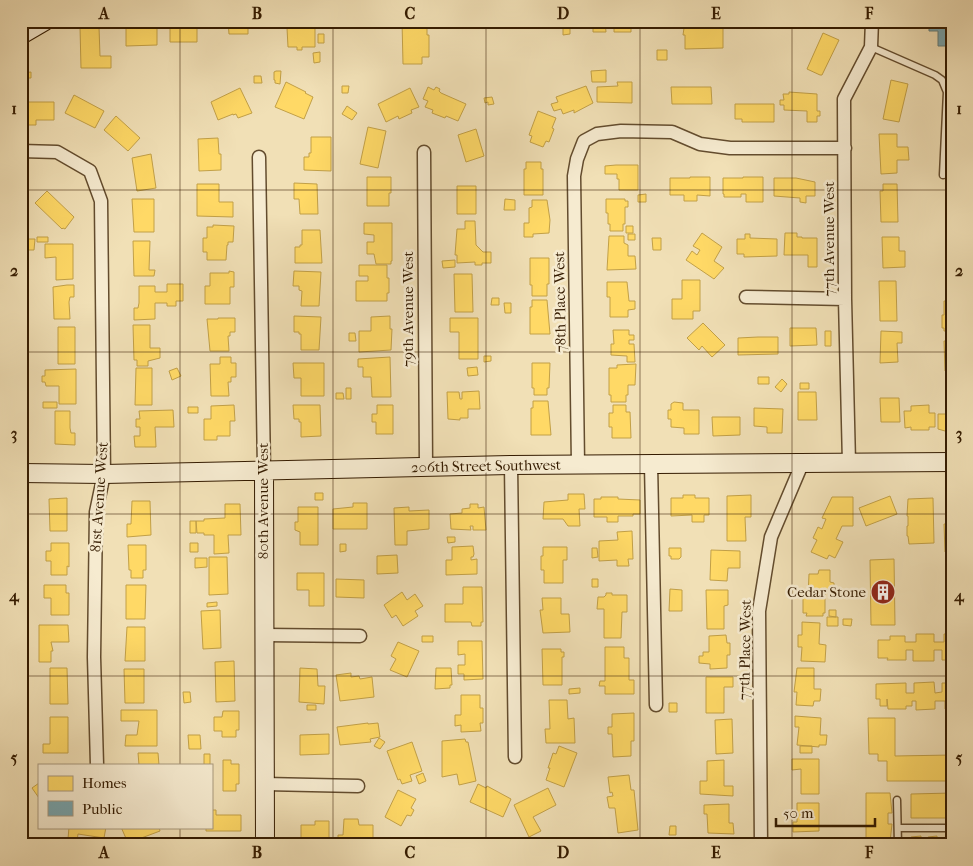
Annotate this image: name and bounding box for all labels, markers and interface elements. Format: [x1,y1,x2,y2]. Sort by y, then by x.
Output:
text: A [98,4,110,23]
text: B [252,4,262,23]
text: C [405,4,416,23]
text: D [557,4,569,23]
text: E [711,4,721,23]
text: F [864,4,874,23]
text: 1 [11,99,17,118]
text: 1 [956,99,962,118]
street label: 77th Avenue West [820,181,838,297]
street label: 79th Avenue West [399,250,417,367]
street label: 78th Place West [550,251,570,353]
text: 2 [10,261,18,280]
text: 2 [955,261,963,280]
text: 3 [11,424,17,444]
text: 3 [956,424,962,444]
street label: 81st Avenue West [86,441,112,553]
street label: 80th Avenue West [254,442,272,559]
street label: 206th Street Southwest [411,456,562,476]
building icon: Cedar Stone [870,579,896,605]
place label: Cedar Stone [787,583,867,601]
text: 4 [8,586,20,606]
text: 4 [953,586,965,606]
street label: 77th Place West [735,599,755,701]
text: 5 [11,748,18,767]
text: 5 [956,748,963,767]
legend [38,764,212,828]
text: Homes [82,774,127,792]
scale bar [776,796,874,828]
text: Public [82,800,123,818]
text: 50 m [783,804,814,822]
text: A [98,843,110,862]
text: B [252,843,262,862]
text: C [405,843,416,862]
text: D [557,843,569,862]
text: E [711,843,721,862]
text: F [864,843,874,862]

